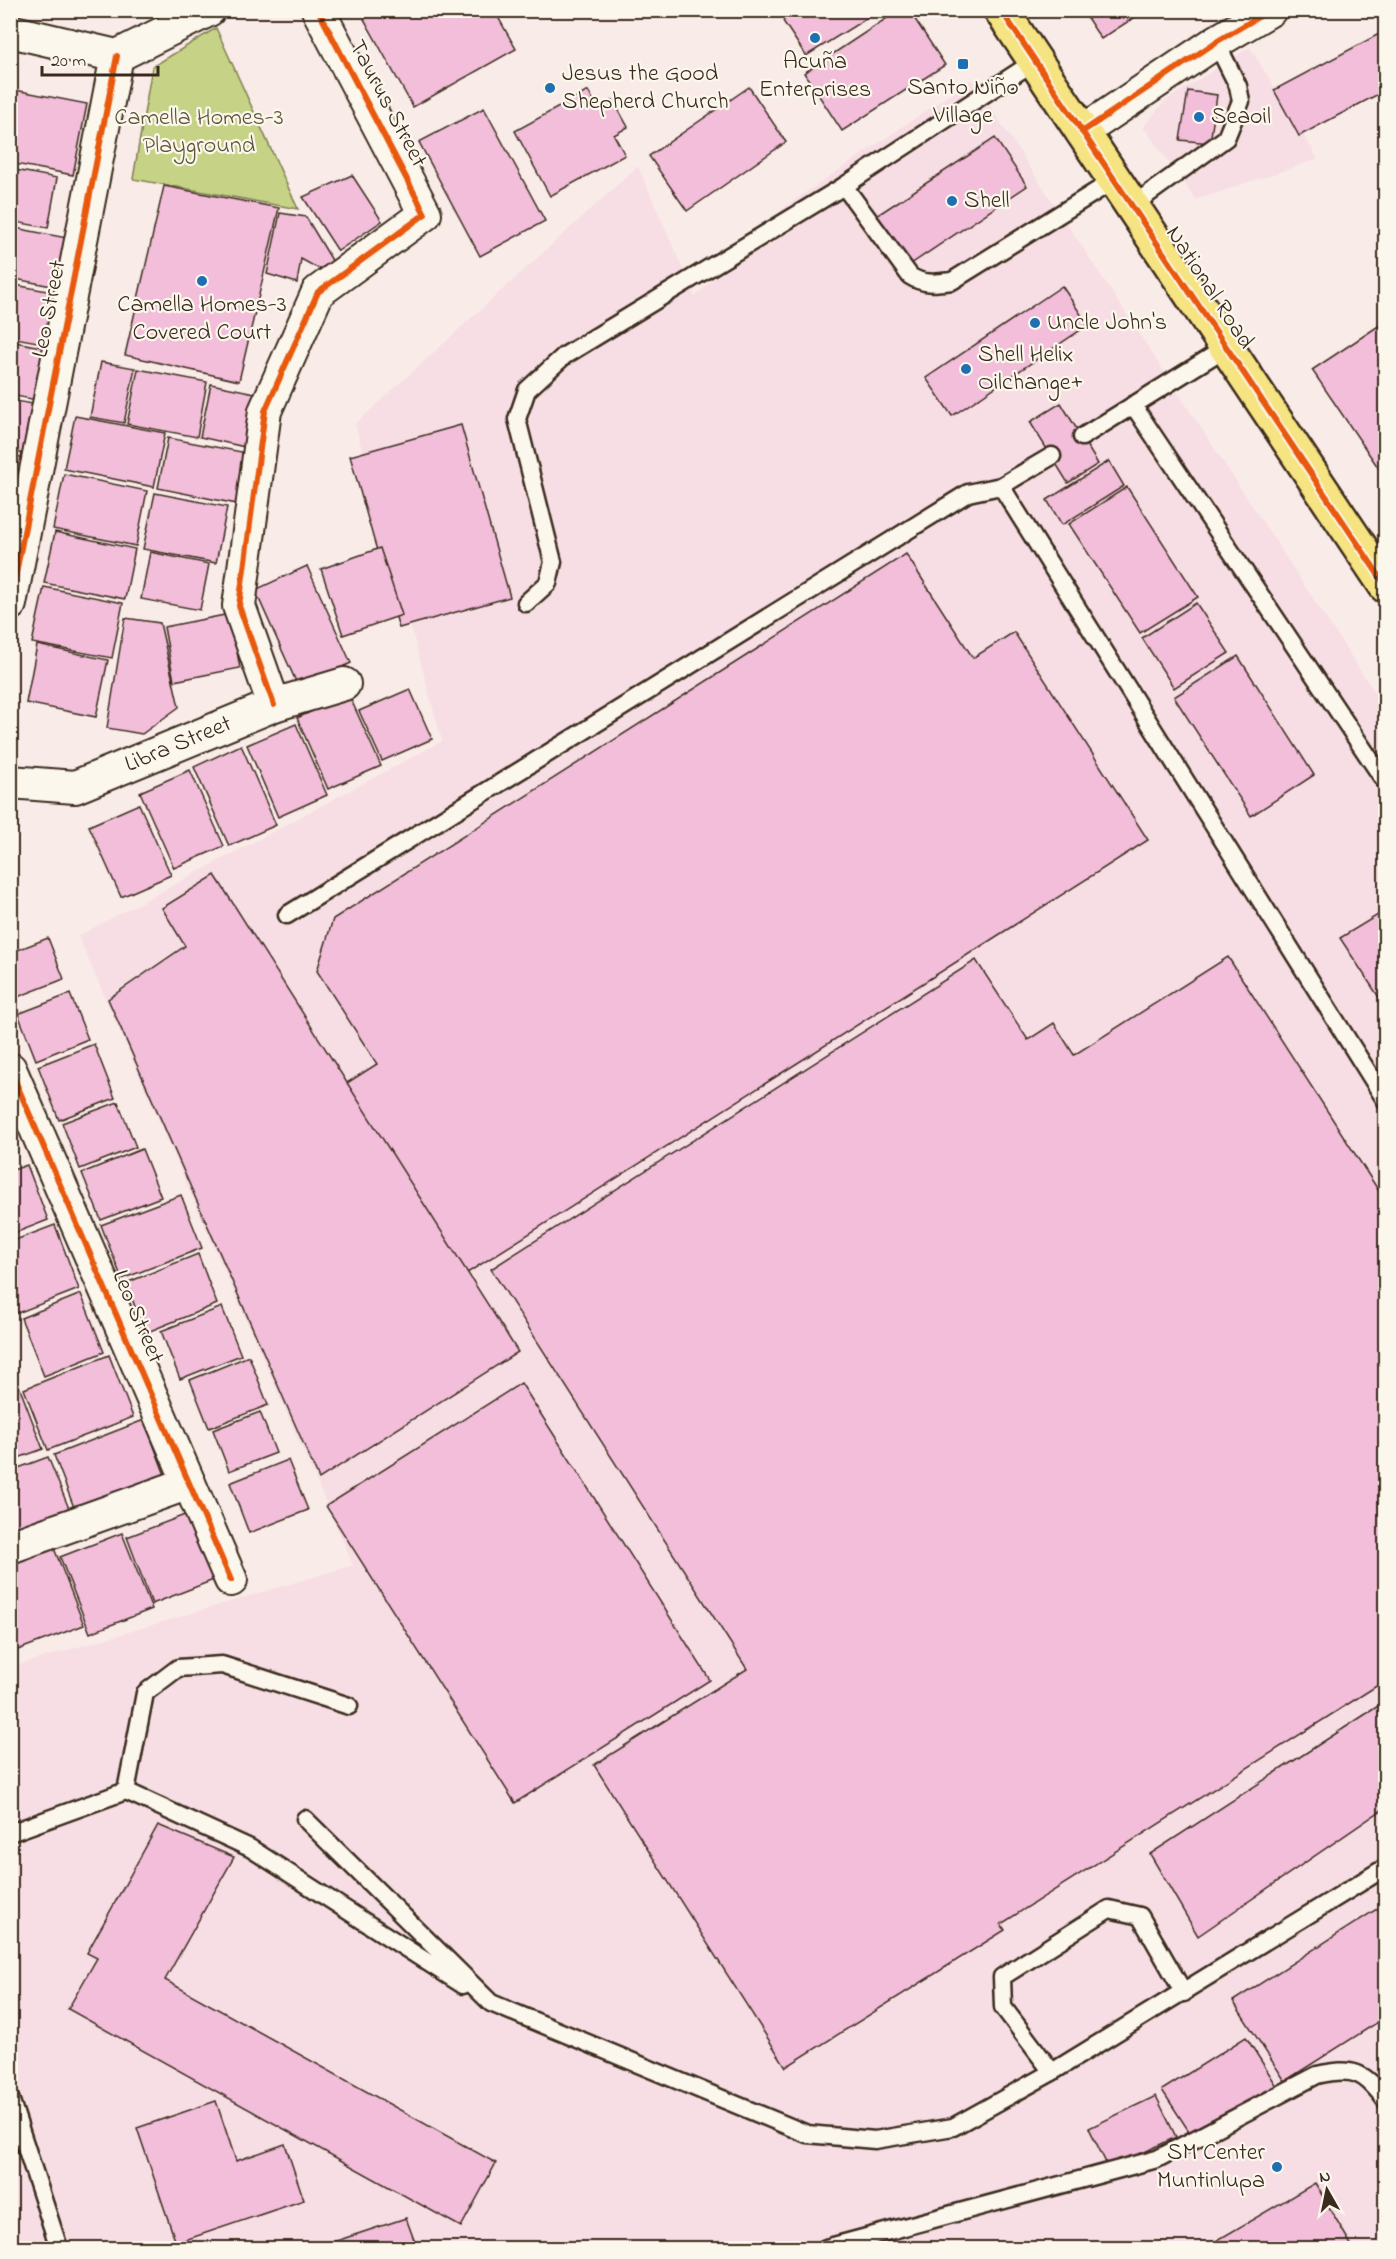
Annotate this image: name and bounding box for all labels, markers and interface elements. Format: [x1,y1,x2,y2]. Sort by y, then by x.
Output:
marker: Acuña Enterprises [808,31,822,45]
street label: Taurus Street [339,34,435,174]
scale bar [42,39,158,77]
place label: Acuña Enterprises [759,45,871,108]
text: 20 m [51,49,86,75]
place label: Jesus the Good Shepherd Church [562,57,729,120]
marker: Santo Niño Village [956,57,970,71]
place label: Santo Niño Village [907,71,1019,134]
marker: Jesus the Good Shepherd Church [543,81,557,95]
place label: Seaoil [1211,100,1271,135]
park label: Camella Homes-3 Playground [114,101,284,165]
marker: Seaoil [1192,110,1206,124]
place label: Shell [964,184,1010,219]
marker: Shell [945,194,959,208]
street label: National Road [1156,219,1262,357]
street label: Leo Street [23,257,77,361]
marker: Camella Homes-3 Covered Court [195,274,209,288]
place label: Camella Homes-3 Covered Court [117,288,287,351]
place label: Uncle John's [1047,306,1167,341]
marker: Uncle John's [1028,316,1042,330]
place label: Shell Helix Oilchange+ [978,338,1083,401]
marker: Shell Helix Oilchange+ [959,362,973,376]
street label: Libra Street [120,707,237,782]
street label: Leo Street [102,1265,172,1369]
place label: SM Center Muntinlupa [1157,2136,1266,2199]
marker: SM Center Muntinlupa [1270,2160,1284,2174]
north arrow [1297,2160,1357,2220]
text: N [1318,2164,1332,2190]

